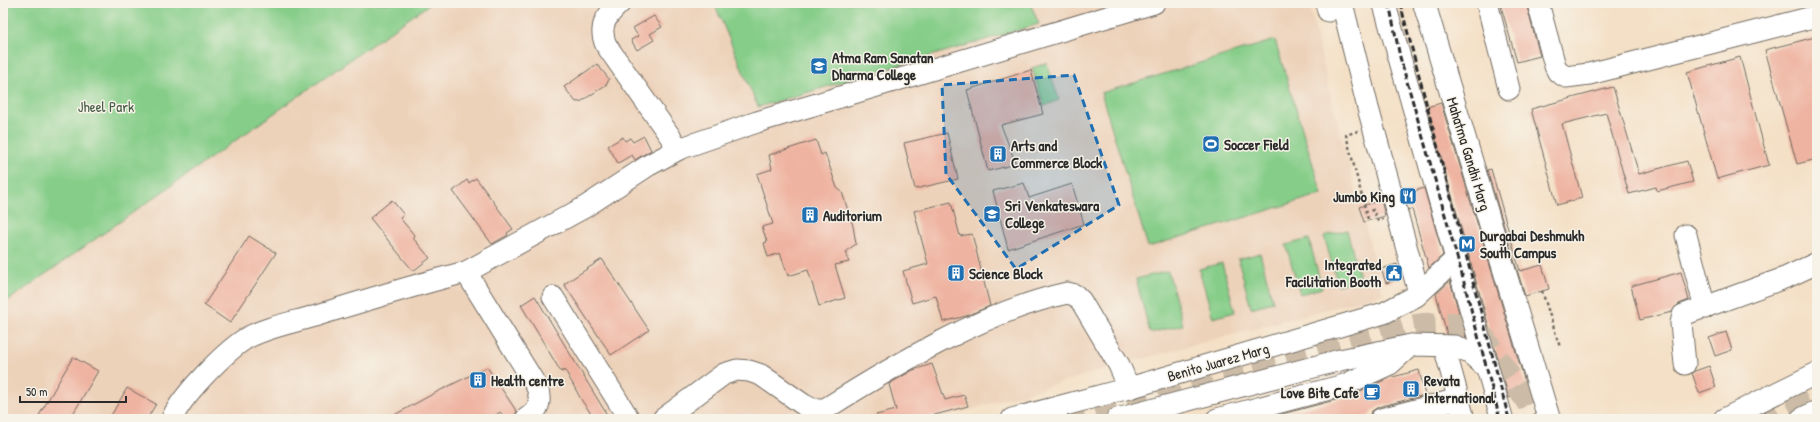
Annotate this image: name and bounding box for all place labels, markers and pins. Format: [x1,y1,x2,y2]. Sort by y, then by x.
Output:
place label: Atma Ram Sanatan Dharma College [832,47,934,86]
school or university icon: Atma Ram Sanatan Dharma College [809,56,829,76]
sports icon: Soccer Field [1201,134,1221,154]
place label: Soccer Field [1224,134,1289,155]
place label: Arts and Commerce Block [1011,135,1103,173]
building icon: Arts and Commerce Block [988,144,1008,164]
place label: Jumbo King [1333,186,1395,208]
restaurant icon: Jumbo King [1398,186,1418,206]
place label: Sri Venkateswara College [1005,195,1099,234]
school or university icon: Sri Venkateswara College [982,204,1002,224]
building icon: Auditorium [800,205,820,225]
place label: Auditorium [823,205,882,226]
place label: Durgabai Deshmukh South Campus [1480,225,1585,264]
metro station icon: Durgabai Deshmukh South Campus [1457,234,1477,254]
place label: Integrated Facilitation Booth [1285,254,1382,292]
building icon: Science Block [946,263,966,283]
place label: Science Block [969,263,1044,284]
public building icon: Integrated Facilitation Booth [1384,263,1404,283]
building icon: Health centre [468,370,488,390]
place label: Health centre [491,370,564,391]
place label: Revata International [1424,370,1496,408]
building icon: Revata International [1401,379,1421,399]
place label: Love Bite Cafe [1281,382,1359,403]
cafe icon: Love Bite Cafe [1362,382,1382,402]

